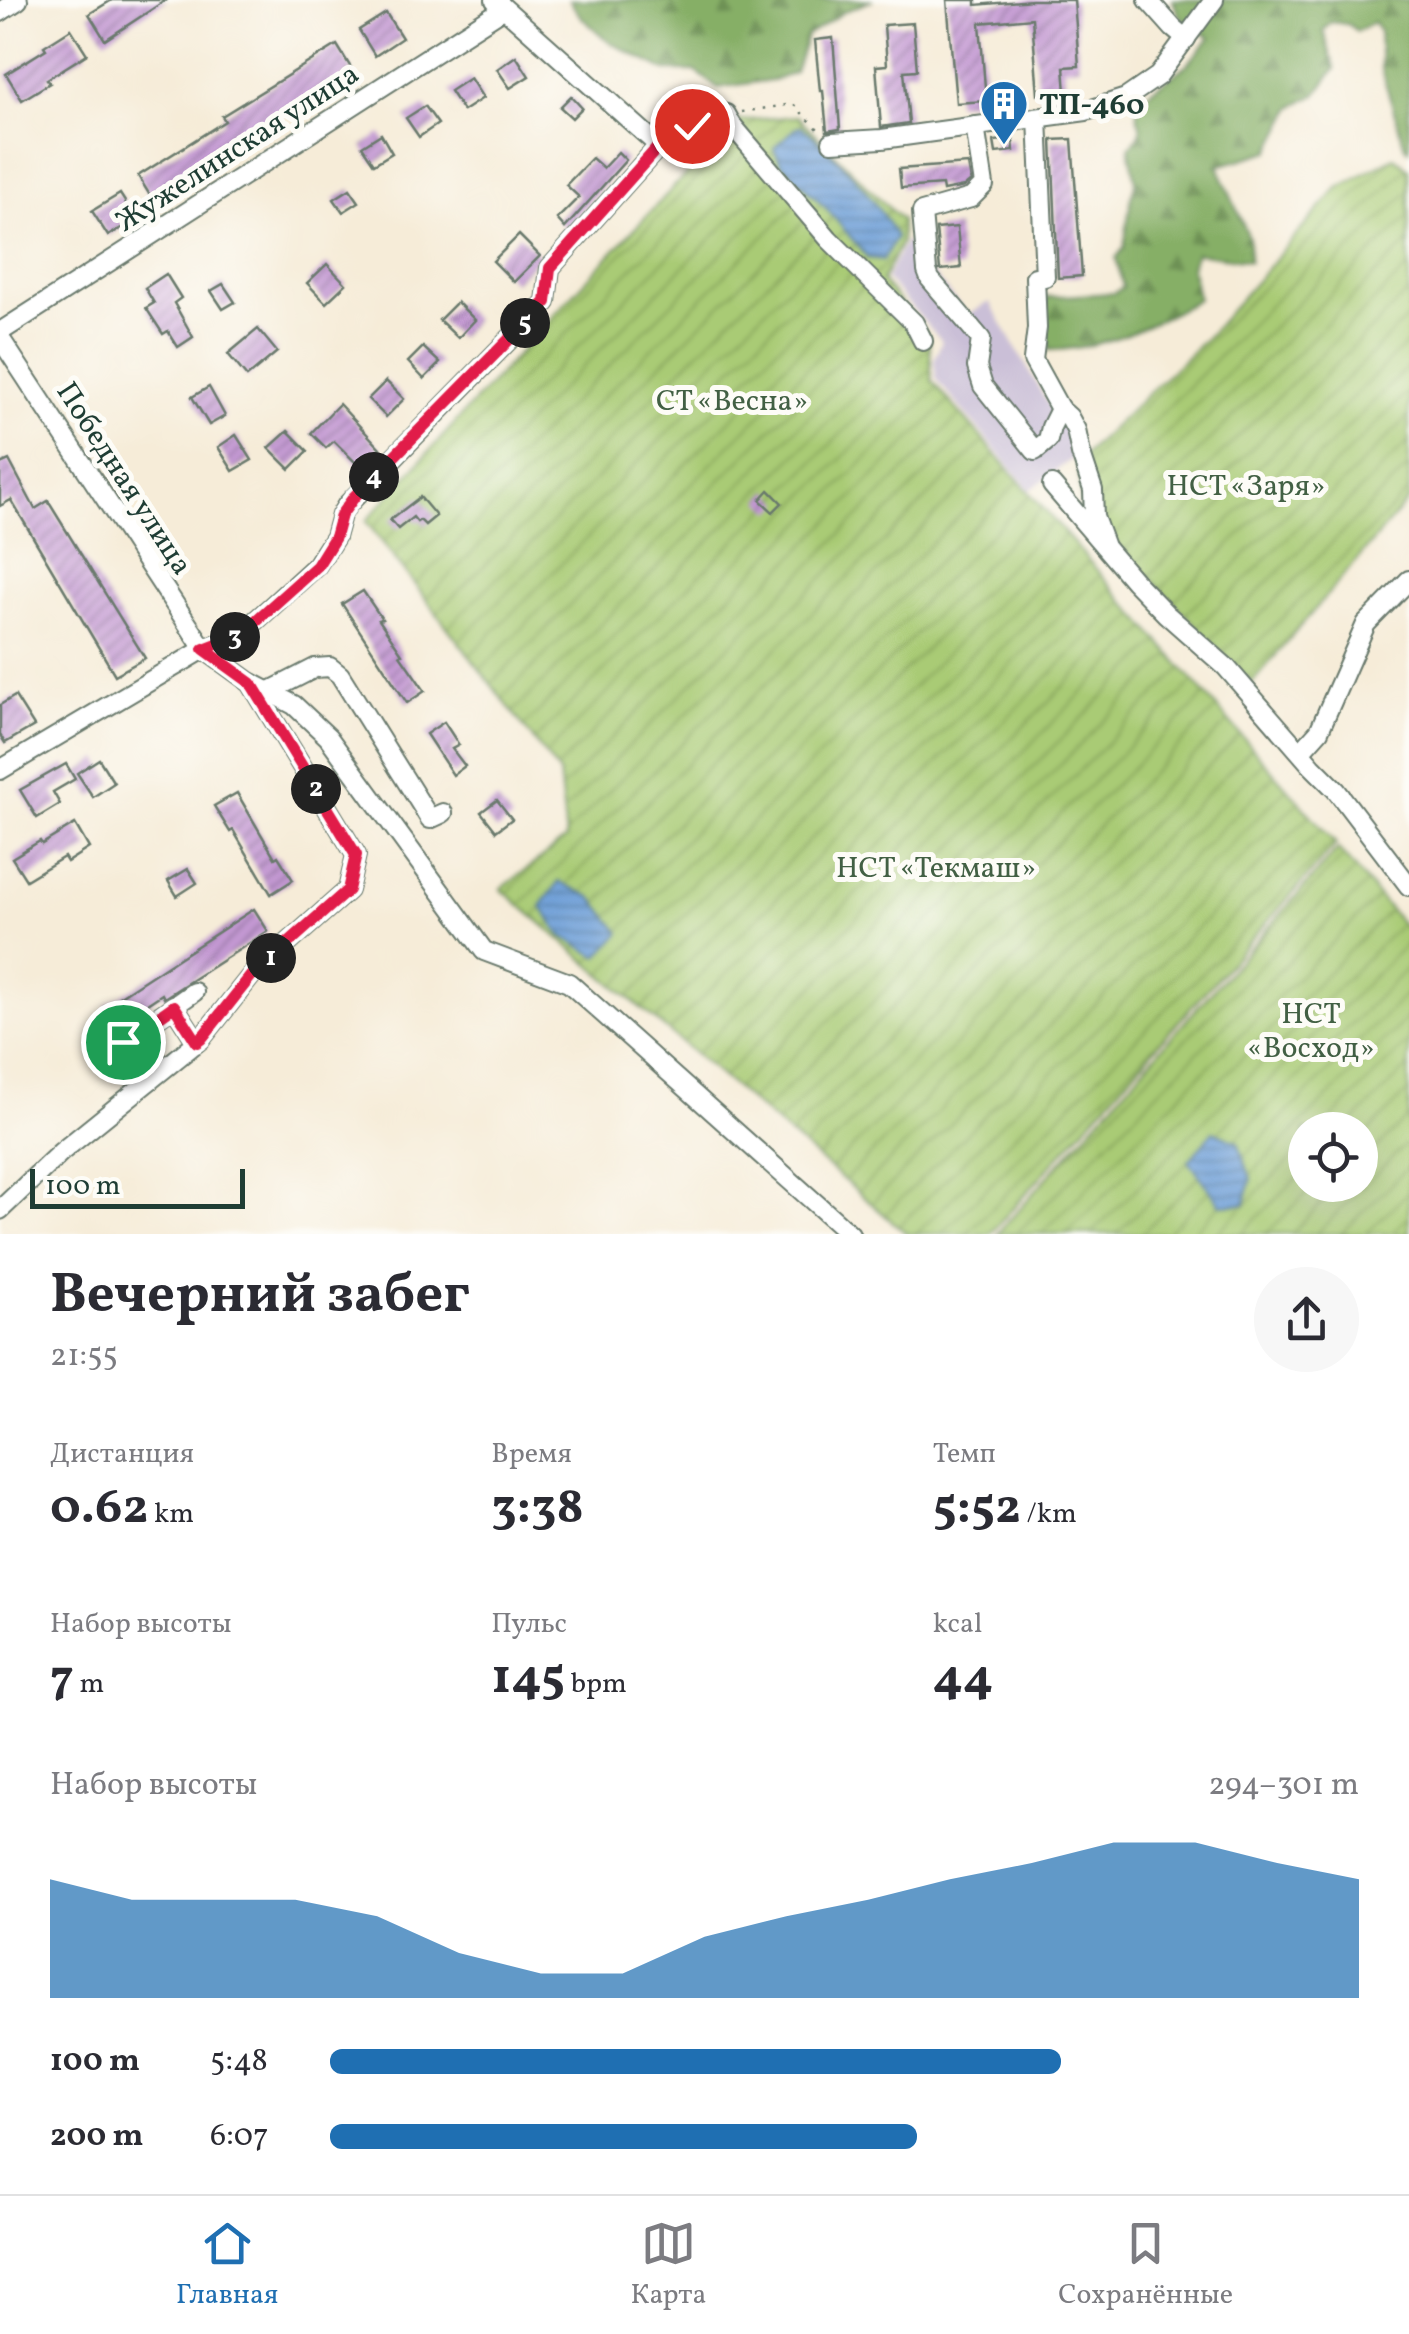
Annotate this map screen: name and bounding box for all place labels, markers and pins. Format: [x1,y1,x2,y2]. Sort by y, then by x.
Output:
building icon: ТП-460 [978,78,1030,146]
pin [650,84,735,169]
place label: ТП-460 [1039,85,1145,127]
pin: 5 [500,298,550,348]
pin: 4 [349,452,399,502]
pin: 3 [210,612,260,662]
pin: 2 [291,764,341,814]
pin: 1 [246,933,296,983]
pin [81,1000,166,1085]

